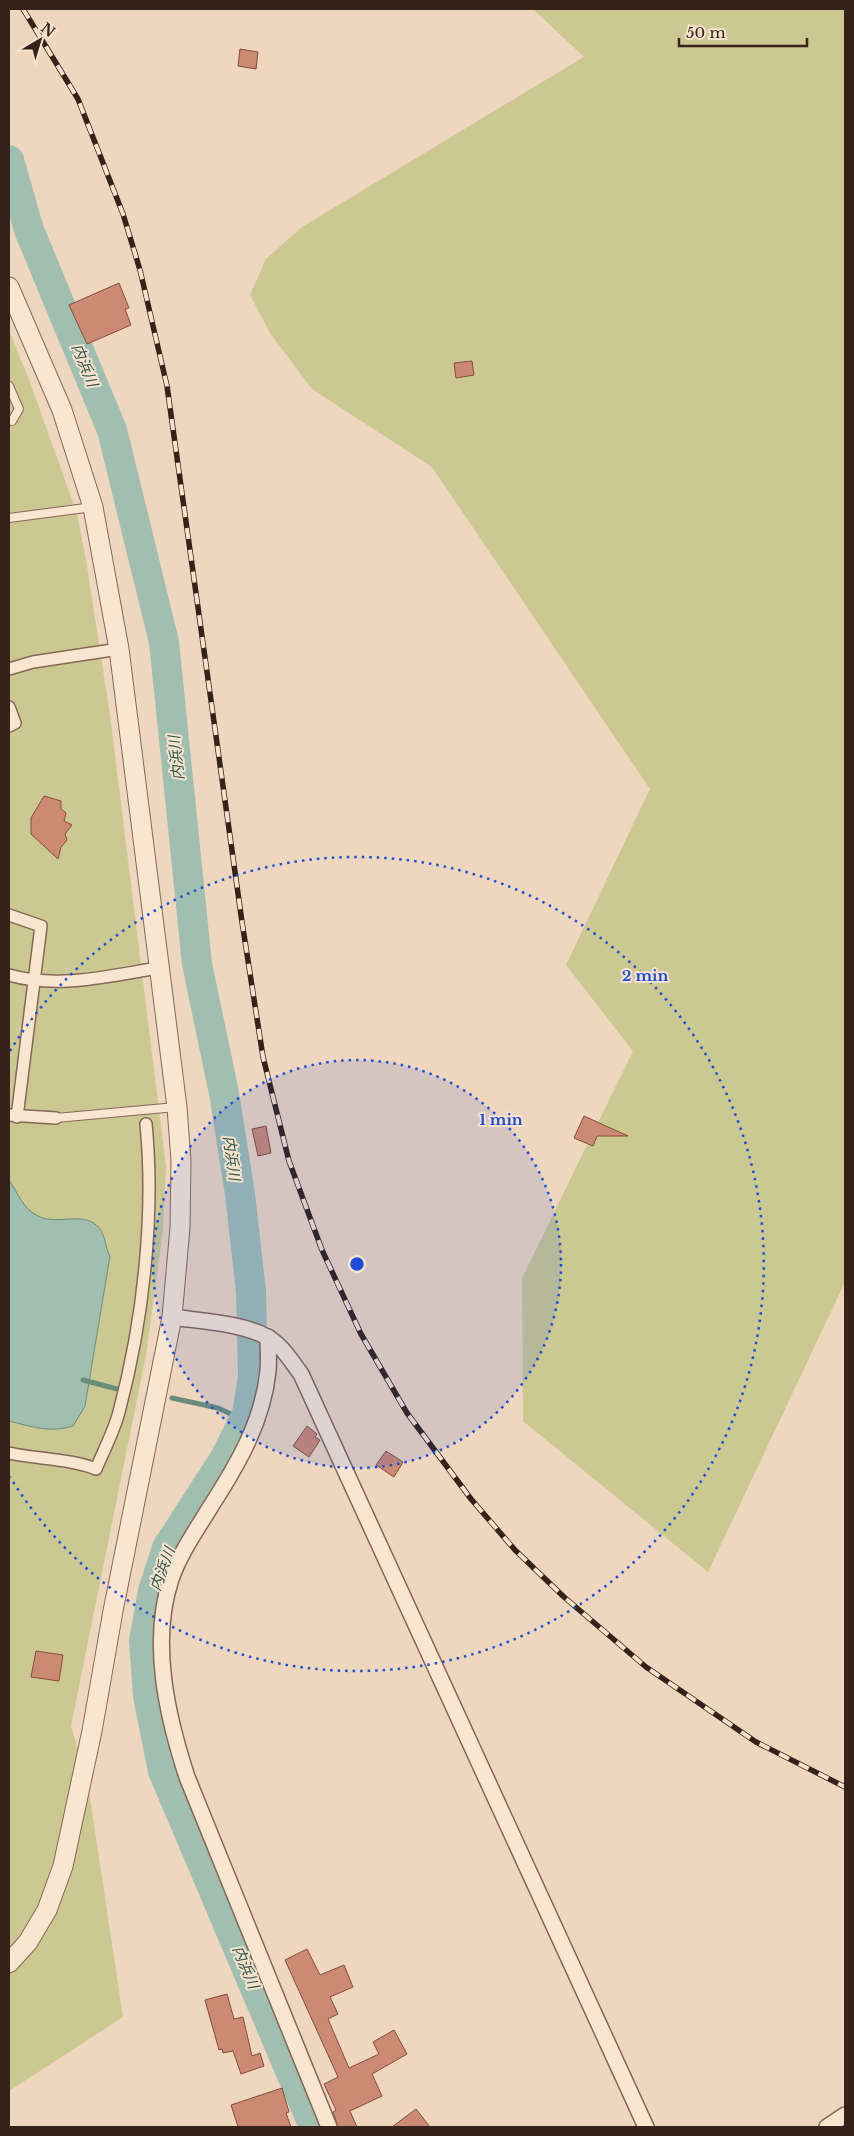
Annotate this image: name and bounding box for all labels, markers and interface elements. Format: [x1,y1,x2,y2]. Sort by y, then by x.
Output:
north arrow [15,15,65,65]
scale bar [679,15,806,47]
text: N [37,19,59,41]
text: 50 m [686,23,726,42]
water label: 内浜川 [68,341,103,391]
water label: 内浜川 [164,733,188,781]
text: 2 min [622,966,668,985]
text: 1 min [479,1110,523,1129]
water label: 内浜川 [219,1134,245,1184]
centre of rings [348,1255,366,1273]
water label: 内浜川 [145,1543,179,1593]
water label: 内浜川 [228,1943,264,1993]

